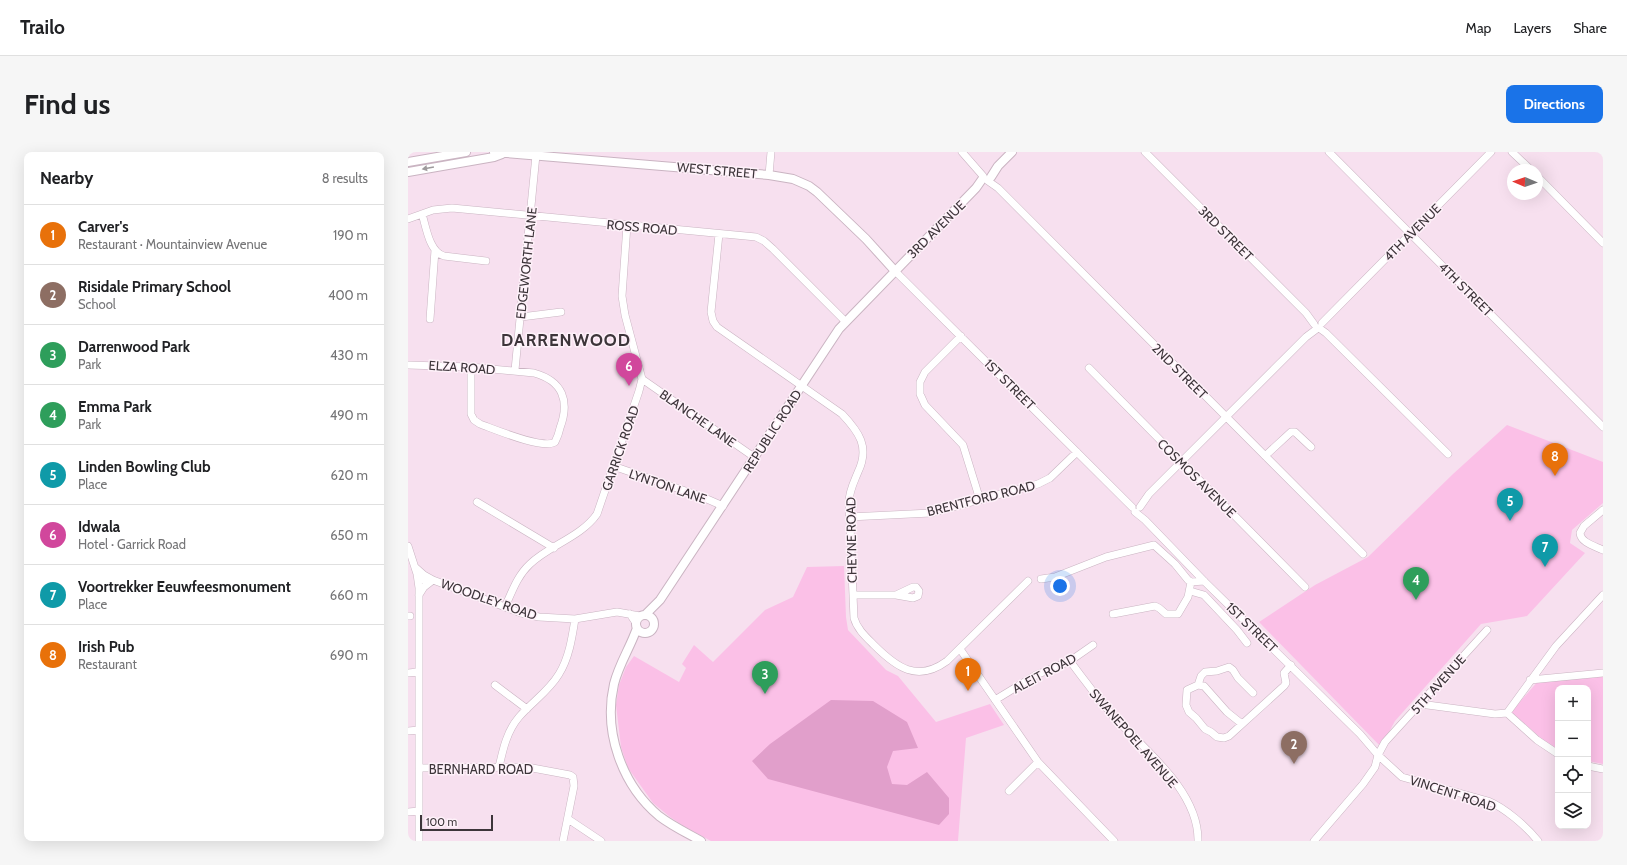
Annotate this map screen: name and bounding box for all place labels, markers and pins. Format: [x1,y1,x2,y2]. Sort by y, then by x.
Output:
pin: 6 [616,353,642,386]
pin: 8 [1542,443,1568,476]
pin: 5 [1497,488,1523,521]
pin: 7 [1532,534,1558,567]
pin: 4 [1403,567,1429,600]
pin: 1 [955,658,981,691]
pin: 3 [752,661,778,694]
pin: 2 [1281,731,1307,764]

